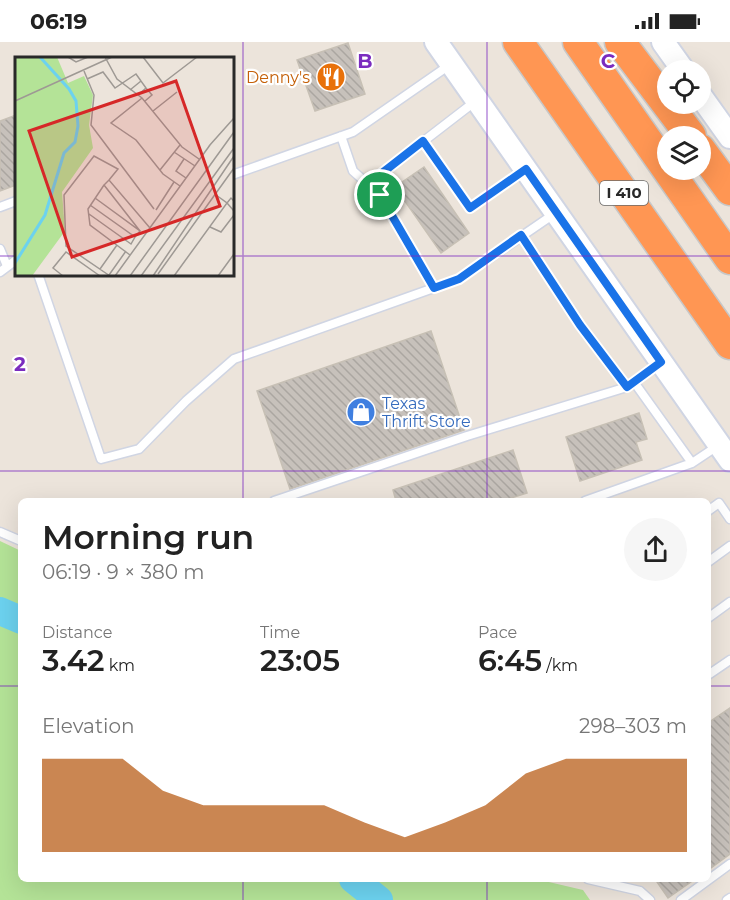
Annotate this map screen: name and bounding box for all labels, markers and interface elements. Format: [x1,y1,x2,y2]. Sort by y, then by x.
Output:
text: 06:19 [30,8,87,35]
text: B [357,49,373,73]
text: C [601,49,616,73]
inset map [15,57,234,276]
map controls [657,60,711,180]
button: locate [657,60,711,114]
restaurant icon: Denny's [315,61,347,93]
place label: Denny's [246,68,310,87]
button: layers [657,126,711,180]
pin [354,169,405,220]
icon: arrive [363,178,396,211]
road number: I 410 [600,181,648,205]
text: 2 [14,352,26,376]
place label: Texas Thrift Store [382,394,471,431]
shop icon: Texas Thrift Store [345,396,377,428]
text: Morning run [42,517,254,557]
button: share [624,518,687,581]
text: 06:19 · 9 × 380 m [42,560,204,584]
text: Distance [42,623,112,642]
text: Time [260,623,300,642]
text: Pace [478,623,517,642]
text: 3.42 [42,642,104,679]
text: 23:05 [260,642,340,679]
text: 6:45 [478,642,542,679]
text: km [104,656,135,675]
text: /km [542,656,578,675]
text: Elevation [42,714,134,738]
text: 298–303 m [579,714,687,738]

